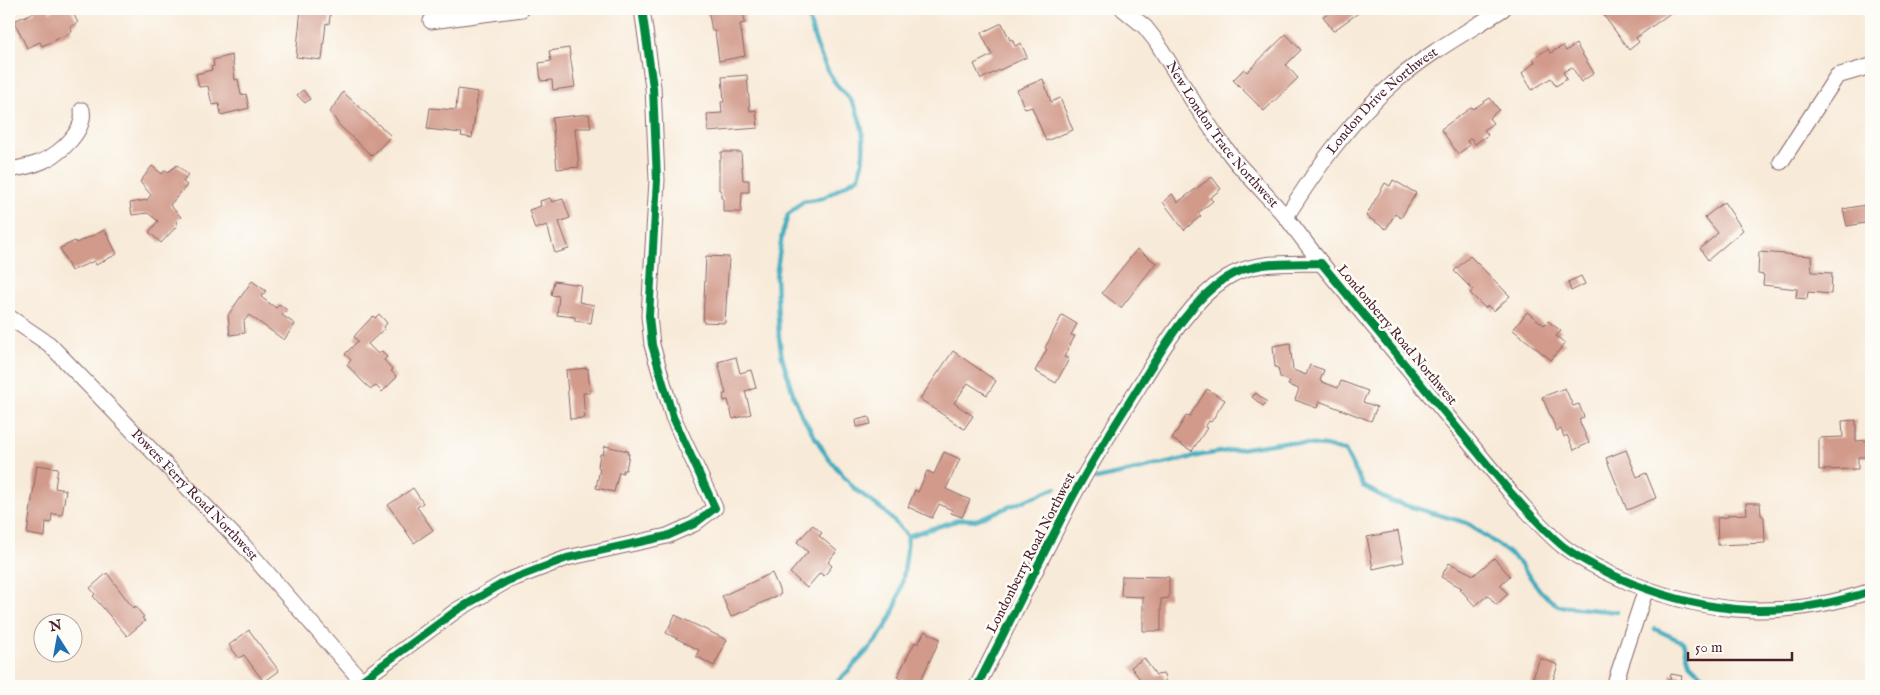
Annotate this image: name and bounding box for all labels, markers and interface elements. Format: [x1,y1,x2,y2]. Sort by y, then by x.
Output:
street label: London Drive Northwest [1323,43,1441,158]
street label: New London Trace Northwest [1162,58,1282,212]
street label: Londonberry Road Northwest [1333,261,1461,409]
street label: Powers Ferry Road Northwest [127,425,262,565]
street label: Londonberry Road Northwest [983,469,1080,636]
north arrow [32,612,82,662]
text: N [47,616,63,636]
scale bar [1688,630,1791,662]
text: 50 m [1695,638,1723,657]

